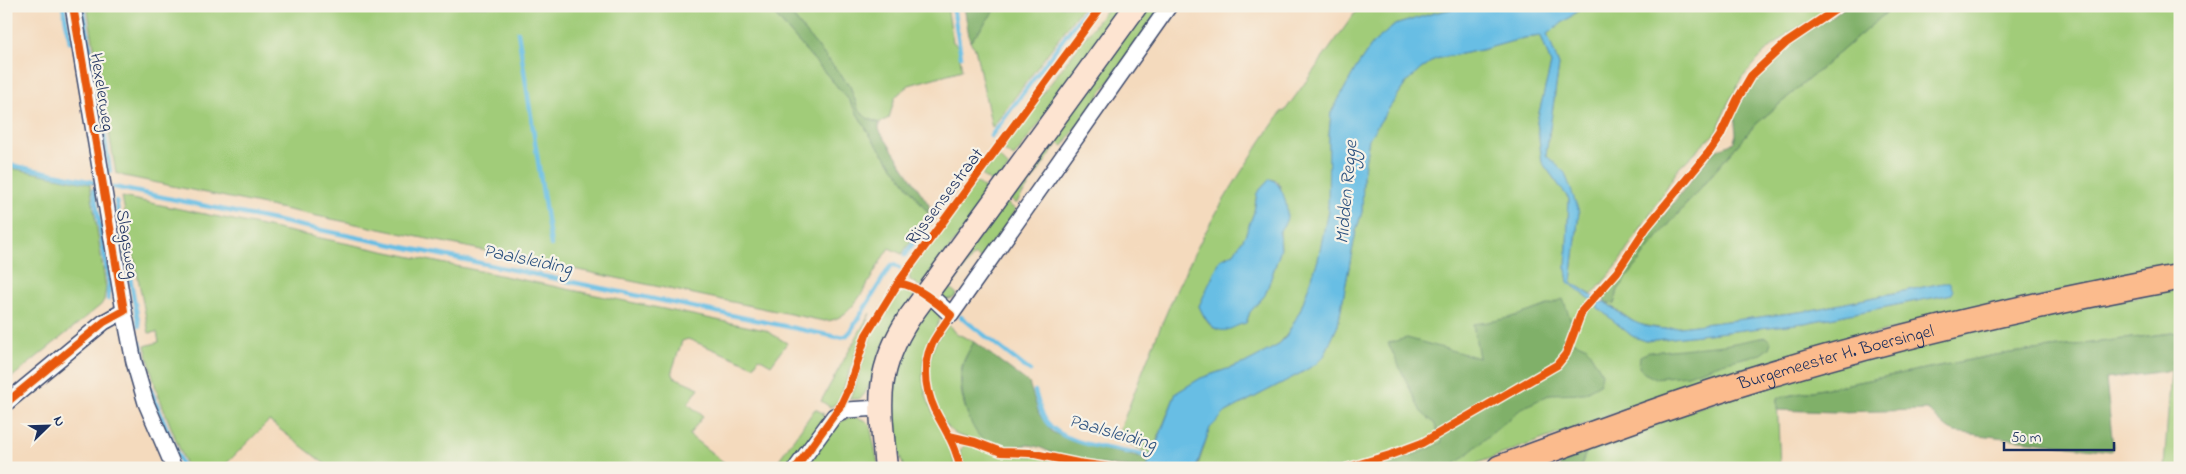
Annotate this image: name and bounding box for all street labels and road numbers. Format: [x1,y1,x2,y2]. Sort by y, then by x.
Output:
street label: Hexelerweg [81,51,120,134]
street label: Rijssensestraat [900,143,991,251]
street label: Slagsweg [107,208,144,281]
street label: Burgemeester H. Boersingel [1734,319,1937,398]

